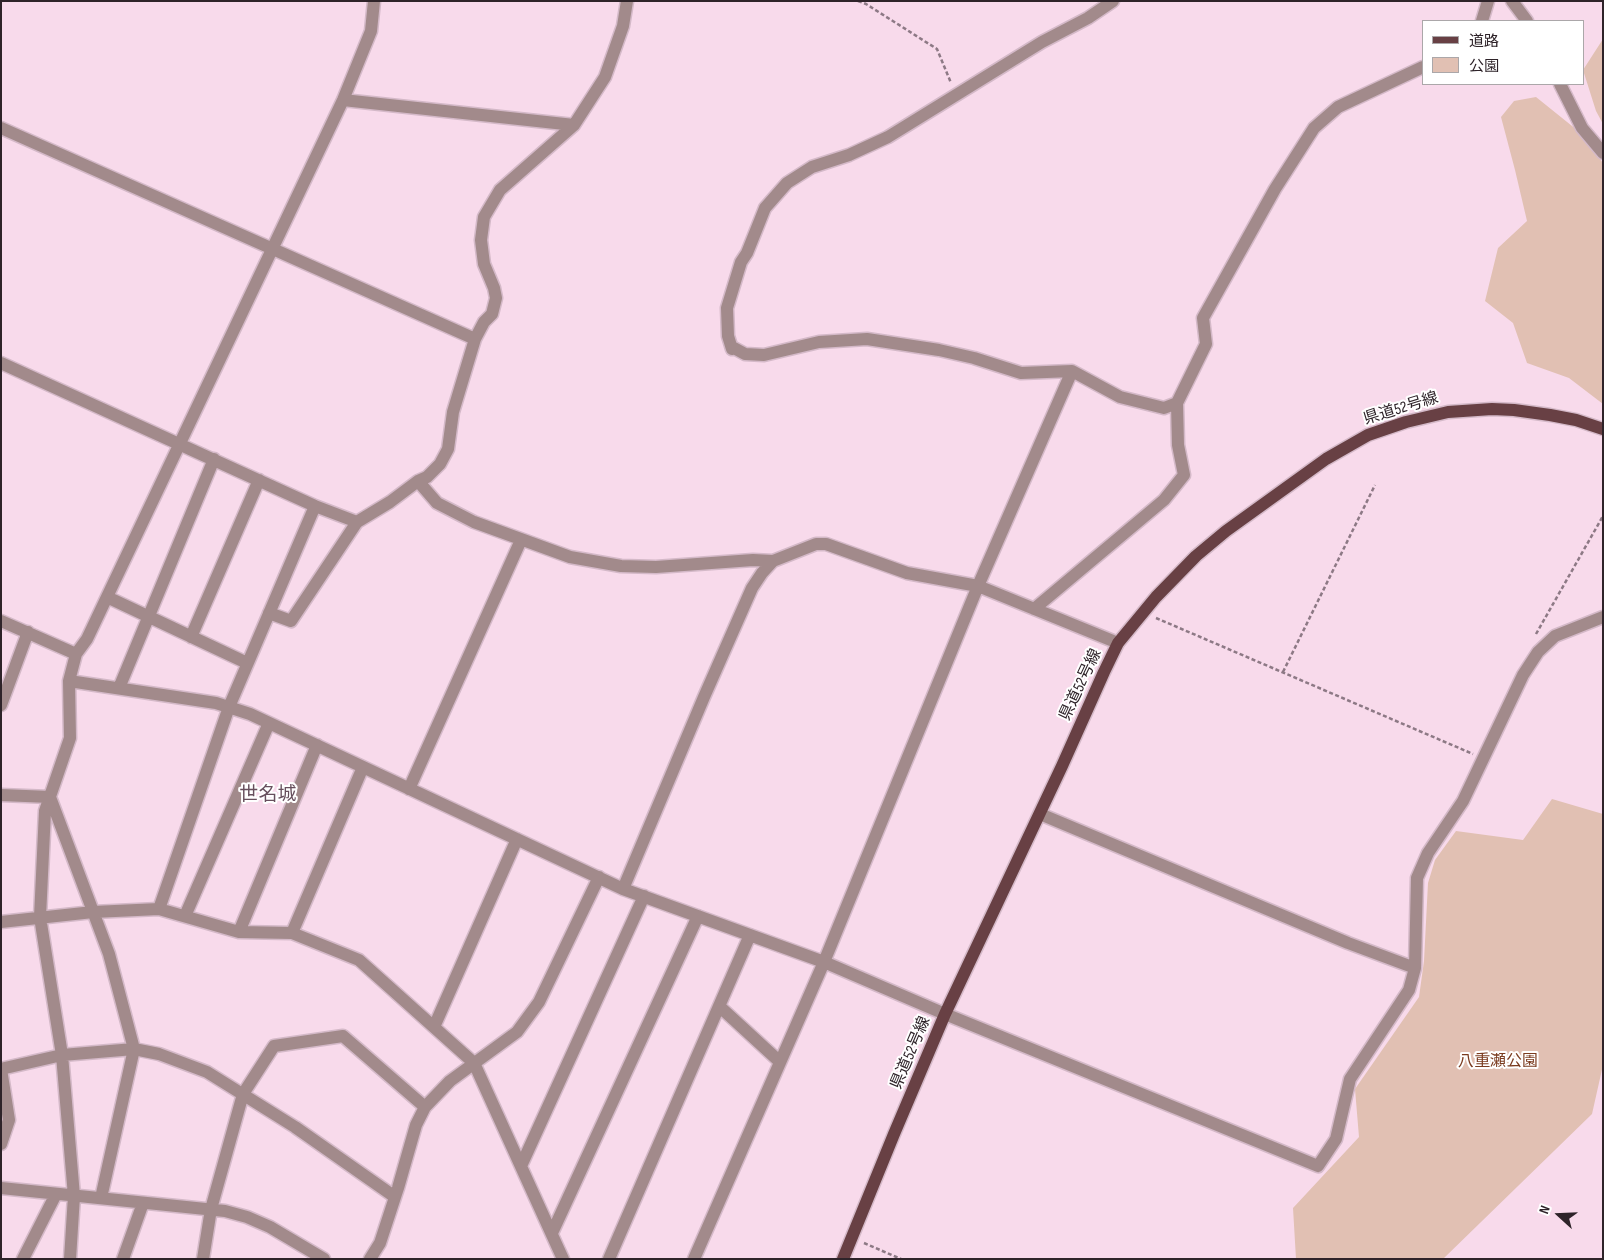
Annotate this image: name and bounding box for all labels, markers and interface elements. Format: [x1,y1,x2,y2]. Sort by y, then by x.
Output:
legend [1422,20,1584,85]
text: 道路 [1469,32,1499,51]
text: 公園 [1469,57,1499,76]
street label: 県道52号線 [1361,389,1441,429]
street label: 県道52号線 [1056,646,1106,724]
district label: 世名城 [240,784,296,806]
street label: 県道52号線 [887,1014,935,1092]
park label: 八重瀬公園 [1458,1052,1538,1072]
north arrow [1534,1190,1584,1240]
text: N [1535,1203,1554,1216]

